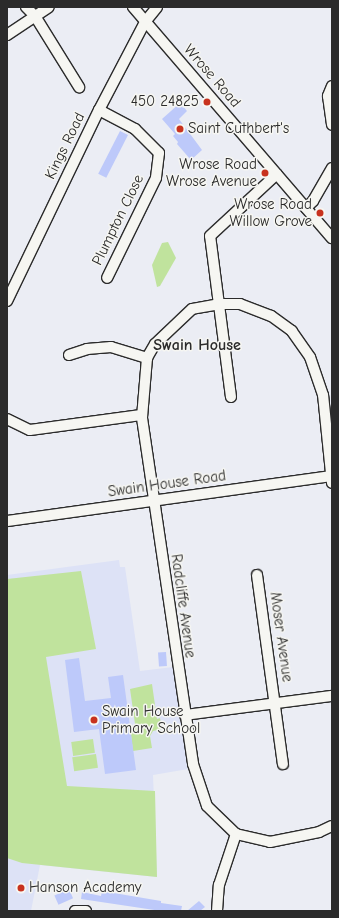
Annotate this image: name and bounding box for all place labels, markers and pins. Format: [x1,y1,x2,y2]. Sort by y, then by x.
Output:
place label: 450 24825 [131,93,199,111]
marker: 450 24825 [202,97,212,107]
place label: Saint Cuthbert's [188,120,289,138]
marker: Saint Cuthbert's [175,124,185,134]
place label: Wrose Road Wrose Avenue [166,155,257,190]
marker: Wrose Road Wrose Avenue [260,168,270,178]
place label: Wrose Road Willow Grove [230,195,312,230]
marker: Wrose Road Willow Grove [315,208,325,218]
place label: Swain House Primary School [102,702,200,737]
marker: Swain House Primary School [89,715,99,725]
place label: Hanson Academy [29,879,142,897]
marker: Hanson Academy [16,883,26,893]

